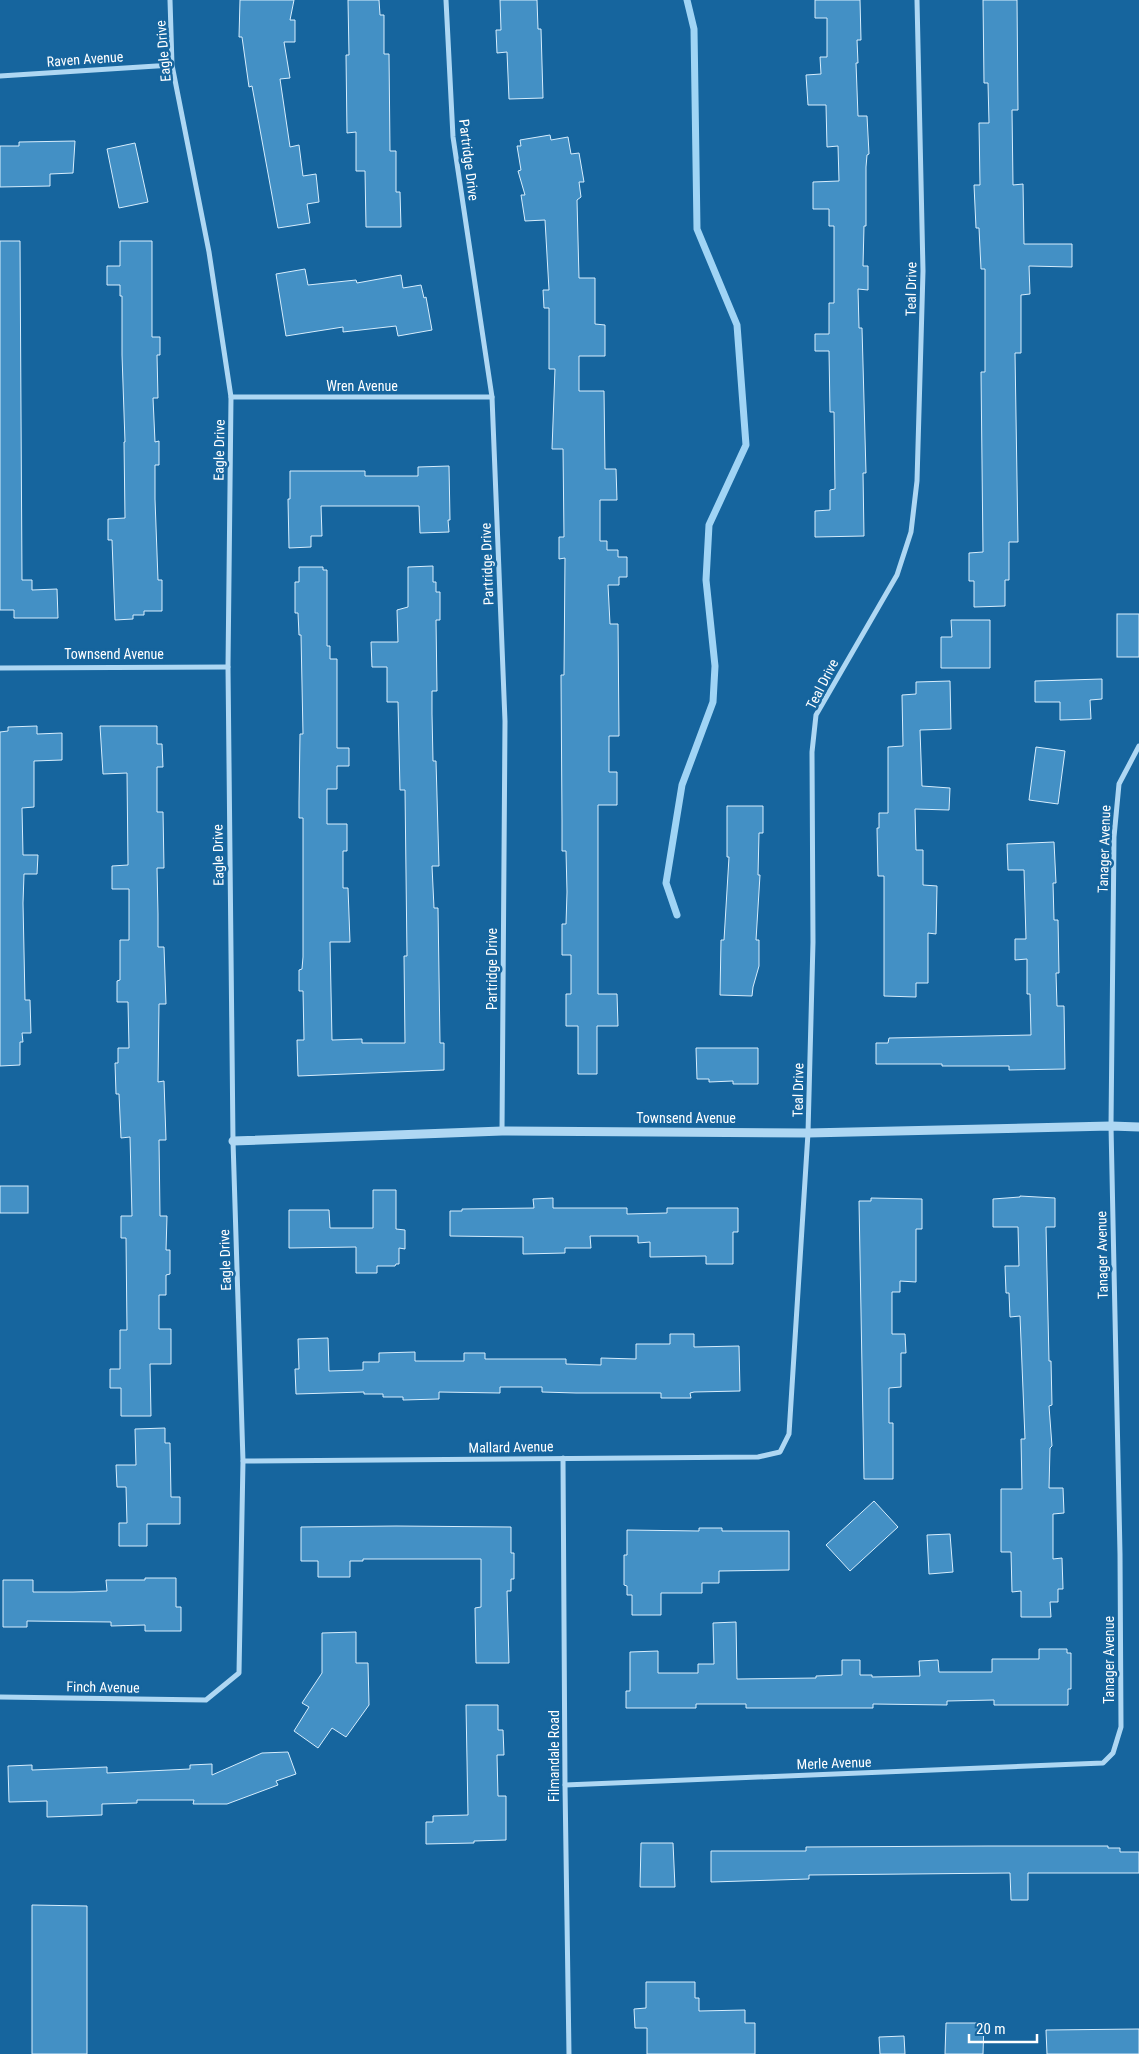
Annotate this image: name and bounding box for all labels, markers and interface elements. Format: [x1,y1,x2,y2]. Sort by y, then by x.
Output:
street label: Eagle Drive [152,19,174,82]
street label: Raven Avenue [46,48,124,70]
street label: Partridge Drive [456,118,482,202]
street label: Teal Drive [903,261,919,316]
street label: Wren Avenue [326,378,398,394]
street label: Eagle Drive [210,419,228,481]
street label: Partridge Drive [478,522,496,605]
street label: Townsend Avenue [64,646,164,662]
street label: Teal Drive [803,656,842,712]
street label: Tanager Avenue [1094,804,1114,893]
street label: Eagle Drive [209,824,227,886]
street label: Partridge Drive [484,927,500,1010]
street label: Teal Drive [790,1062,806,1117]
street label: Townsend Avenue [636,1110,736,1126]
street label: Tanager Avenue [1093,1210,1111,1299]
street label: Eagle Drive [216,1229,234,1291]
street label: Mallard Avenue [468,1438,554,1456]
street label: Tanager Avenue [1101,1616,1117,1704]
street label: Finch Avenue [66,1678,140,1696]
street label: Filmandale Road [546,1710,562,1802]
street label: Merle Avenue [796,1754,872,1772]
scale bar [969,2012,1036,2044]
text: 20 m [976,2020,1006,2038]

